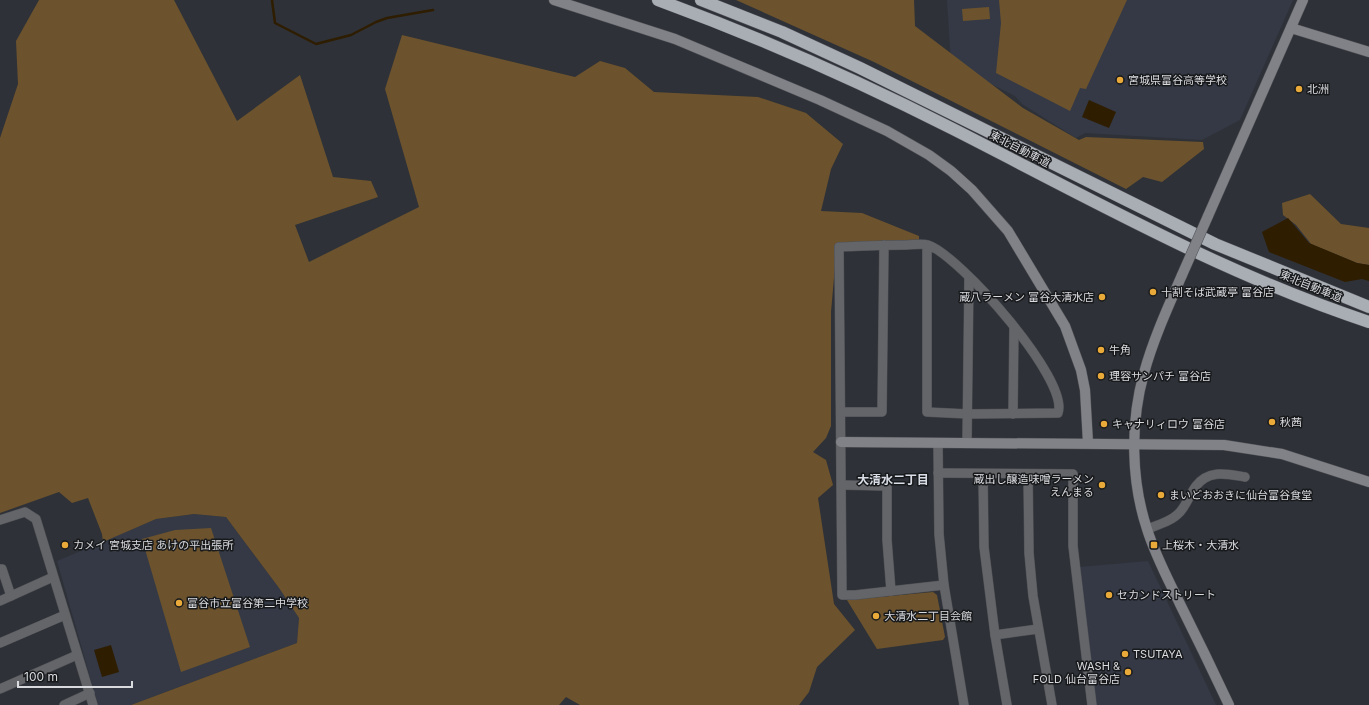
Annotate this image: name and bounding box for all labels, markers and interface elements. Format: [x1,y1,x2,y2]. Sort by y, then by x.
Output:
place label: 宮城県富谷高等学校 [1128,73,1227,87]
marker: 宮城県富谷高等学校 [1115,75,1125,85]
place label: 北洲 [1307,82,1329,96]
marker: 北洲 [1294,84,1304,94]
street label: 東北自動車道 [987,128,1053,170]
street label: 東北自動車道 [1278,267,1344,305]
place label: 十割そば武蔵亭 富谷店 [1161,285,1274,299]
marker: 十割そば武蔵亭 富谷店 [1148,287,1158,297]
place label: 蔵八ラーメン 富谷大清水店 [959,290,1094,304]
marker: 蔵八ラーメン 富谷大清水店 [1097,292,1107,302]
place label: 牛角 [1109,343,1131,357]
marker: 牛角 [1096,345,1106,355]
place label: 理容サンパチ 富谷店 [1109,369,1211,383]
marker: 理容サンパチ 富谷店 [1096,371,1106,381]
place label: 秋茜 [1280,415,1302,429]
place label: キャナリィロウ 富谷店 [1112,417,1225,431]
marker: 秋茜 [1267,417,1277,427]
marker: キャナリィロウ 富谷店 [1099,419,1109,429]
district label: 大清水二丁目 [857,472,929,487]
place label: 蔵出し醸造味噌ラーメン えんまる [973,472,1094,499]
marker: 蔵出し醸造味噌ラーメン えんまる [1097,480,1107,490]
place label: まいどおおきに仙台富谷食堂 [1169,488,1312,502]
marker: まいどおおきに仙台富谷食堂 [1156,490,1166,500]
place label: カメイ 宮城支店 あけの平出張所 [73,538,234,552]
place label: 上桜木・大清水 [1162,538,1239,552]
marker: カメイ 宮城支店 あけの平出張所 [60,540,70,550]
marker: 上桜木・大清水 [1149,540,1159,550]
place label: セカンドストリート [1117,588,1216,602]
marker: セカンドストリート [1104,590,1114,600]
place label: 富谷市立富谷第二中学校 [187,596,308,610]
marker: 富谷市立富谷第二中学校 [174,598,184,608]
place label: 大清水二丁目会館 [884,609,972,623]
marker: 大清水二丁目会館 [871,611,881,621]
place label: TSUTAYA [1133,647,1183,661]
marker: TSUTAYA [1120,649,1130,659]
place label: WASH & FOLD 仙台富谷店 [1033,659,1120,686]
scale bar [18,663,132,689]
marker: WASH & FOLD 仙台富谷店 [1123,667,1133,677]
text: 100 m [24,669,58,684]

